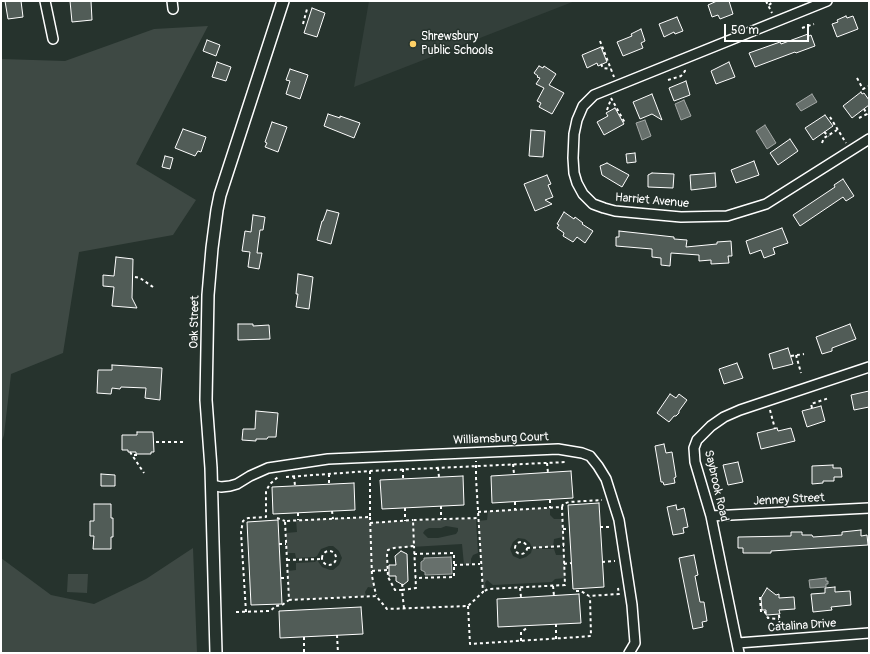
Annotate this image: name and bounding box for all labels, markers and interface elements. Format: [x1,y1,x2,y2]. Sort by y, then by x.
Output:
scale bar [726,16,811,42]
text: 50 m [731,23,759,38]
place label: Shrewsbury Public Schools [421,30,493,58]
marker: Shrewsbury Public Schools [408,39,418,49]
street label: Harriet Avenue [614,191,690,211]
street label: Oak Street [187,295,203,349]
street label: Williamsburg Court [453,430,549,448]
street label: Saybrook Road [701,449,731,523]
street label: Jenney Street [753,491,825,509]
street label: Catalina Drive [767,616,837,636]

